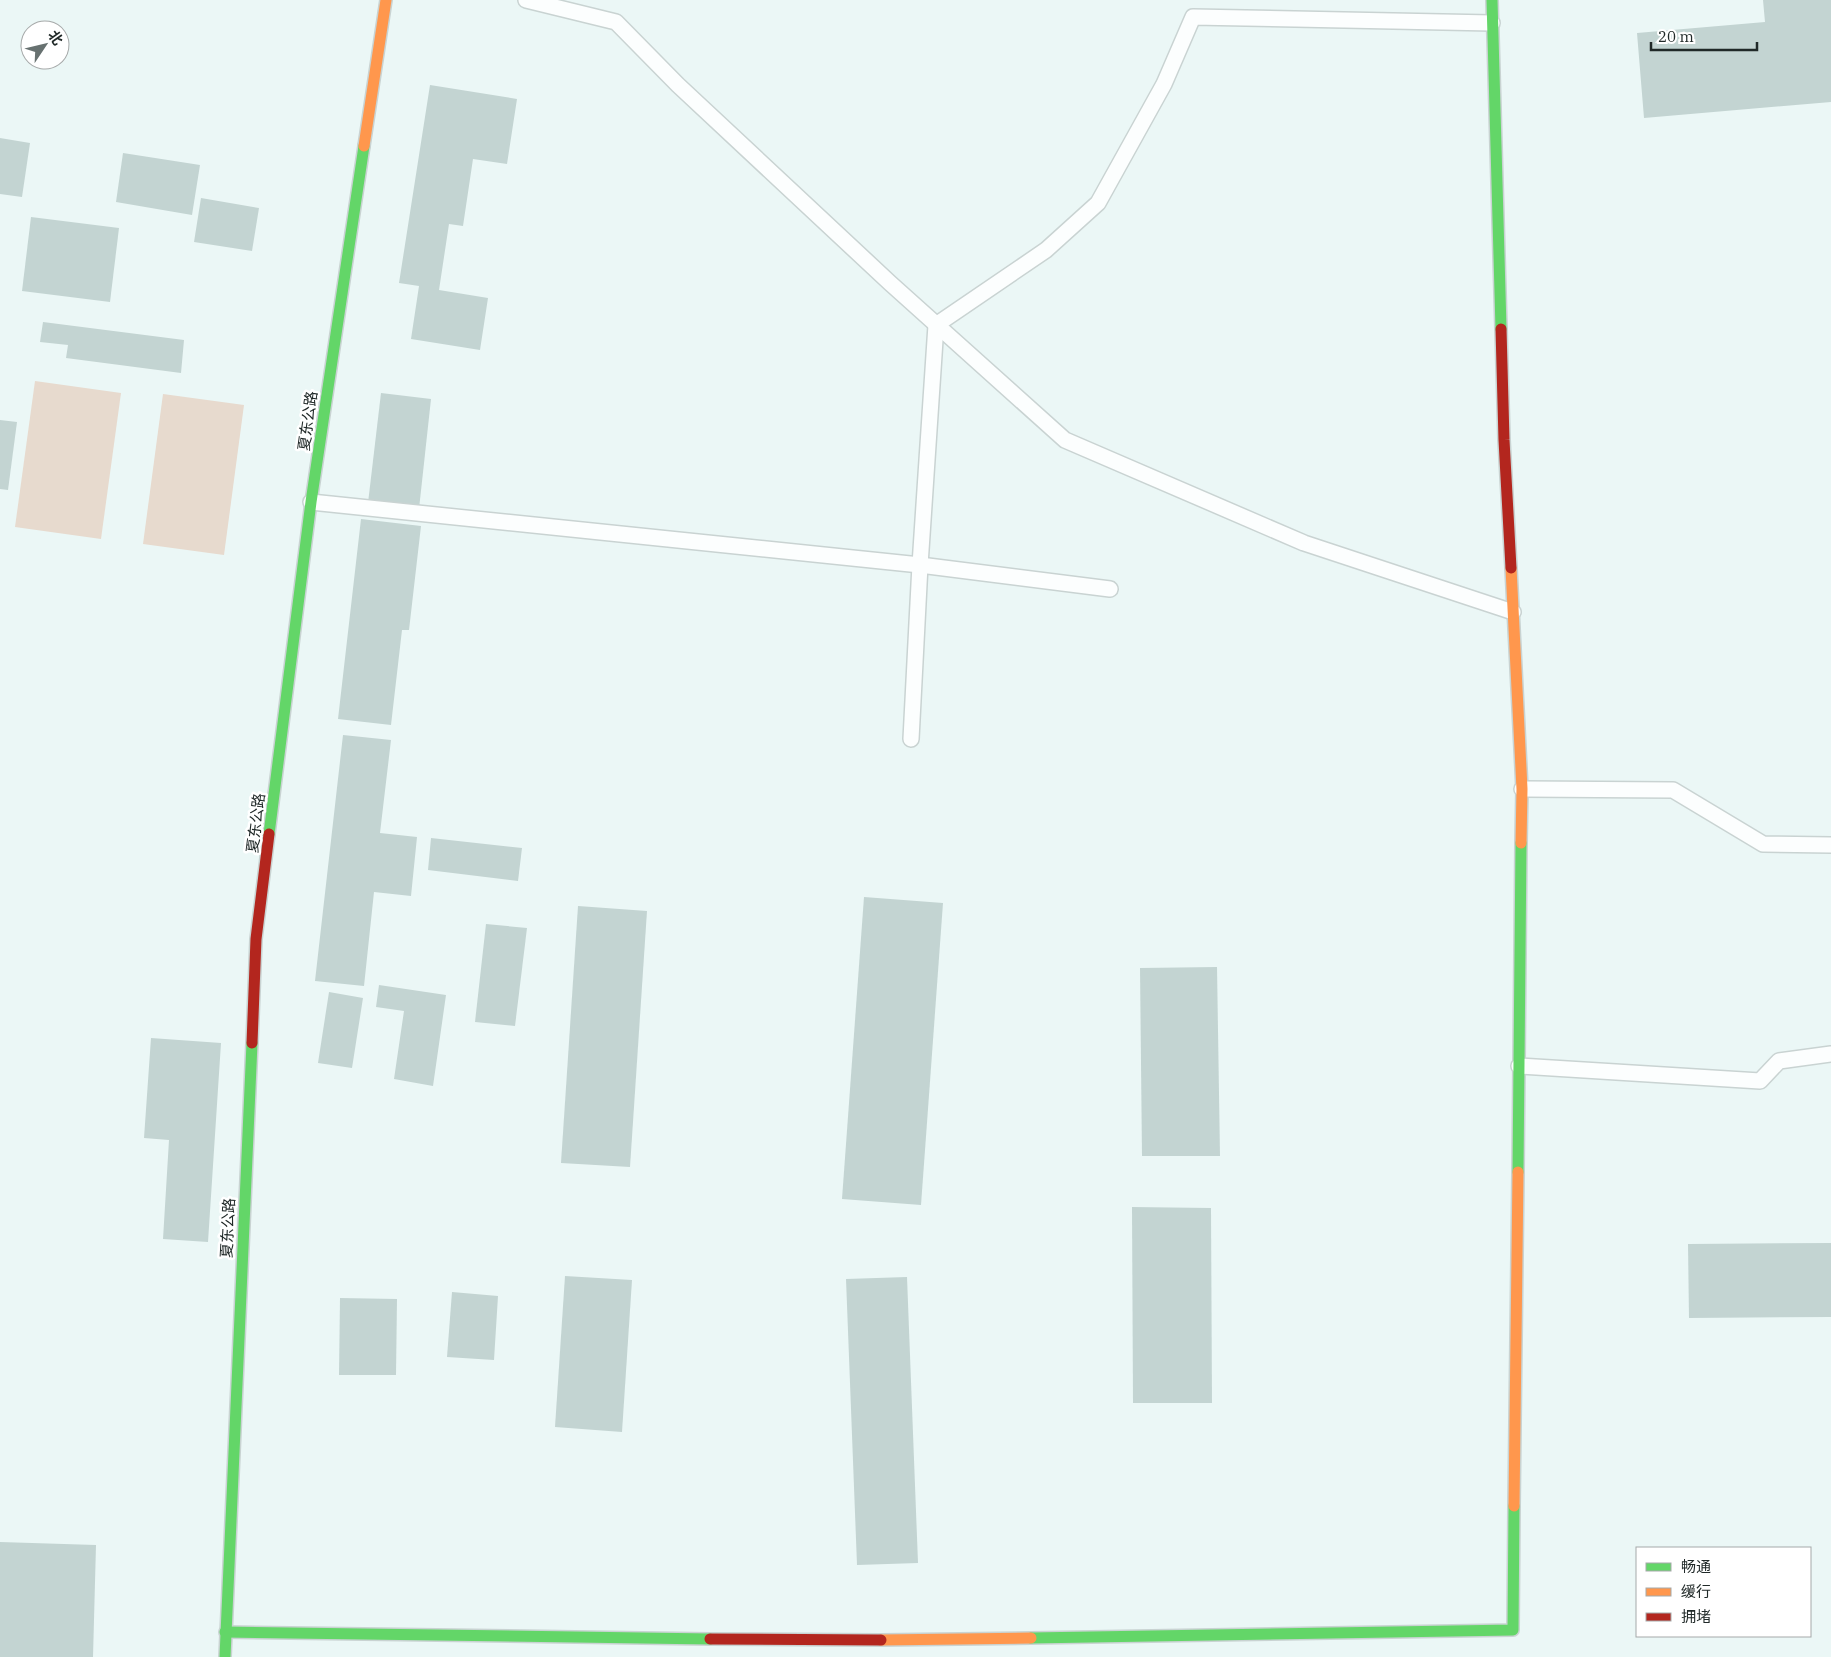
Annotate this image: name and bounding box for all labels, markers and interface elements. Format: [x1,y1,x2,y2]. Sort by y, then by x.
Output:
north arrow [20,20,70,70]
scale bar [1651,20,1757,52]
text: 北 [44,27,67,48]
text: 20 m [1658,27,1694,46]
street label: 夏东公路 [294,390,321,452]
street label: 夏东公路 [242,792,269,854]
street label: 夏东公路 [216,1198,239,1258]
legend [1636,1547,1811,1637]
text: 畅通 [1681,1557,1711,1576]
text: 缓行 [1681,1582,1711,1601]
text: 拥堵 [1681,1607,1711,1626]

